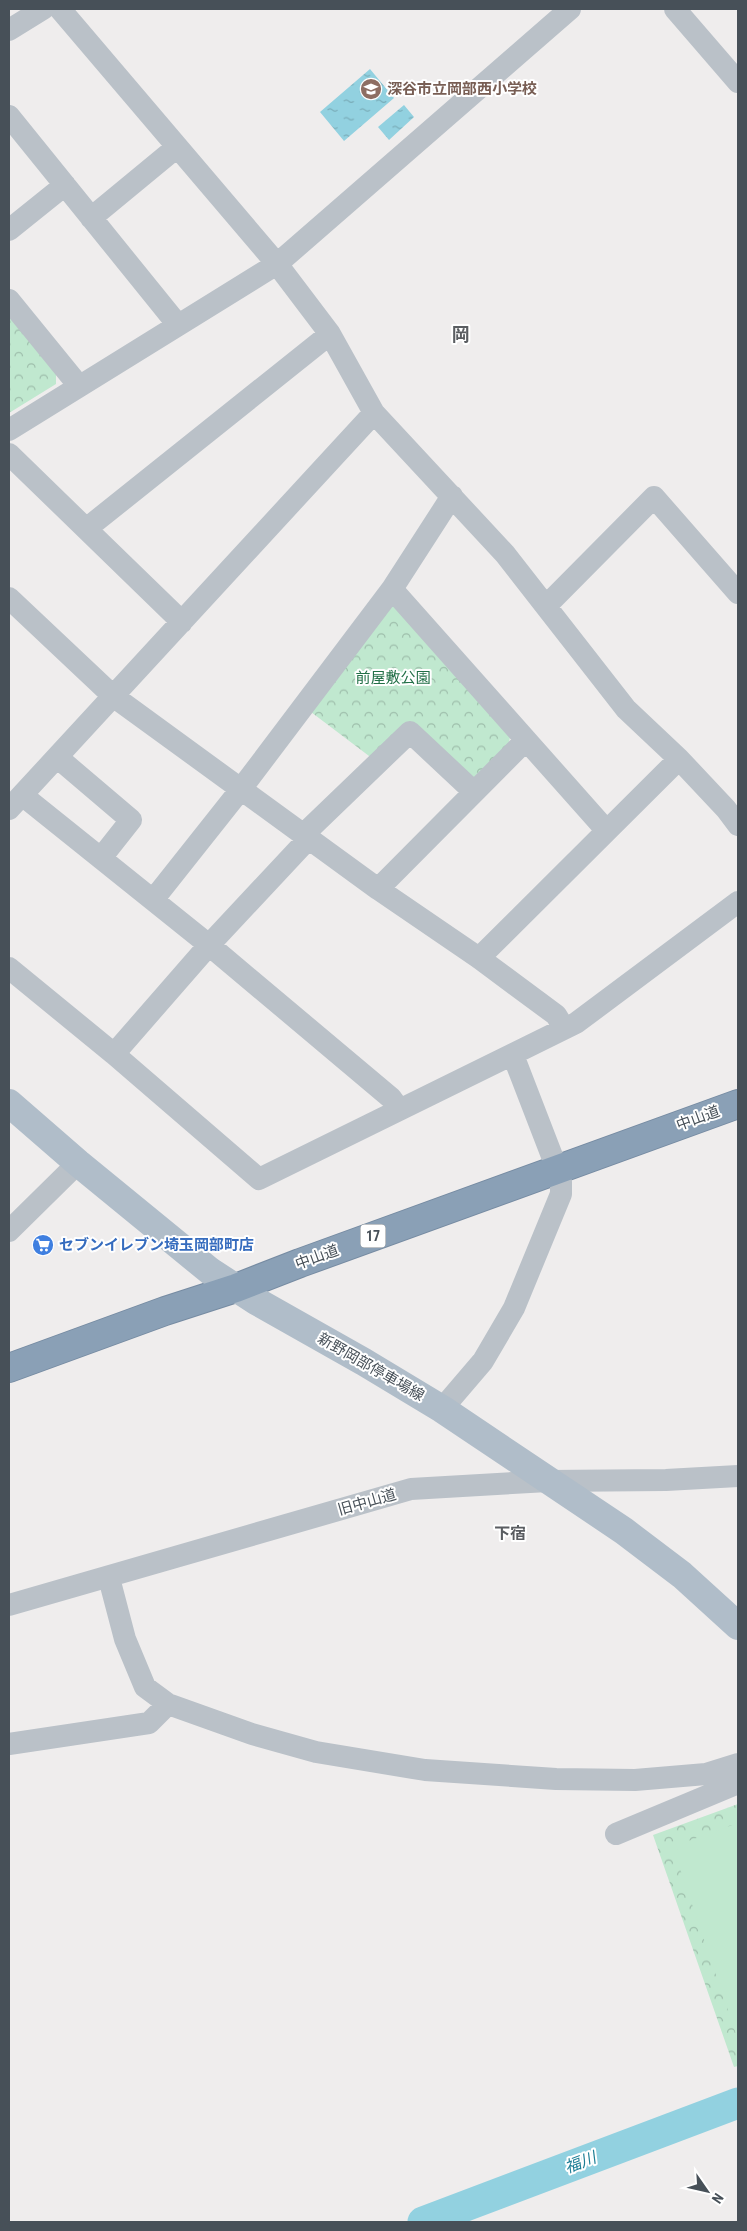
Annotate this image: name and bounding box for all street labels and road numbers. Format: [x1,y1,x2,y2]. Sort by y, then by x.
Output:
street label: 中山道 [674,1102,722,1134]
road number: 17 [360,1224,386,1248]
street label: 中山道 [293,1241,341,1273]
street label: 新野岡部停車場線 [315,1329,427,1405]
street label: 旧中山道 [336,1485,398,1519]

